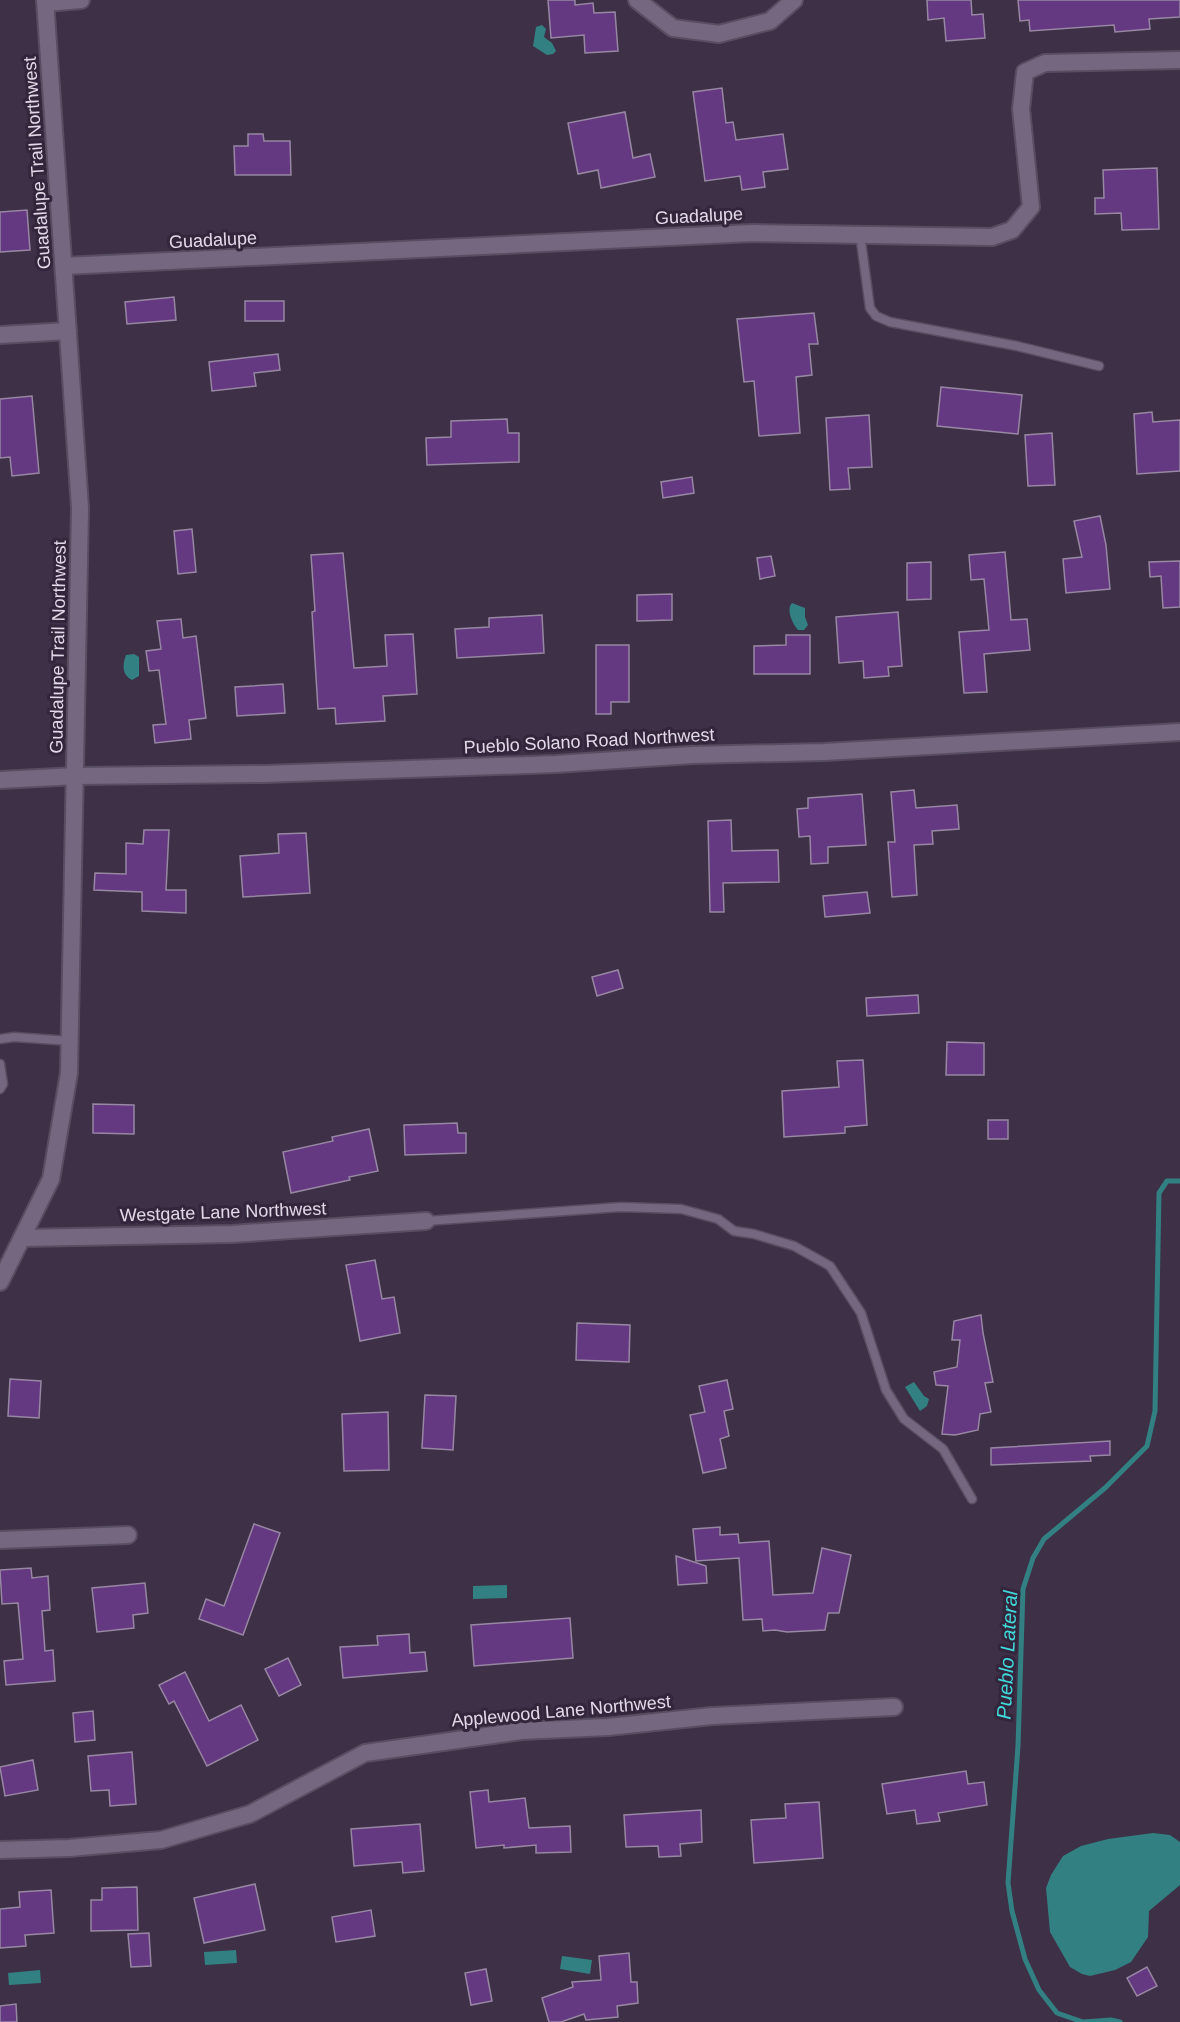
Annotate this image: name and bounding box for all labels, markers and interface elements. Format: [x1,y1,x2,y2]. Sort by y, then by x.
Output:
street label: Guadalupe Trail Northwest [20,56,54,270]
street label: Guadalupe [654,204,744,228]
street label: Guadalupe [168,228,258,252]
street label: Guadalupe Trail Northwest [46,540,70,754]
street label: Pueblo Solano Road Northwest [463,724,715,758]
street label: Westgate Lane Northwest [119,1198,327,1226]
water label: Pueblo Lateral [993,1589,1021,1720]
street label: Applewood Lane Northwest [450,1691,672,1731]

